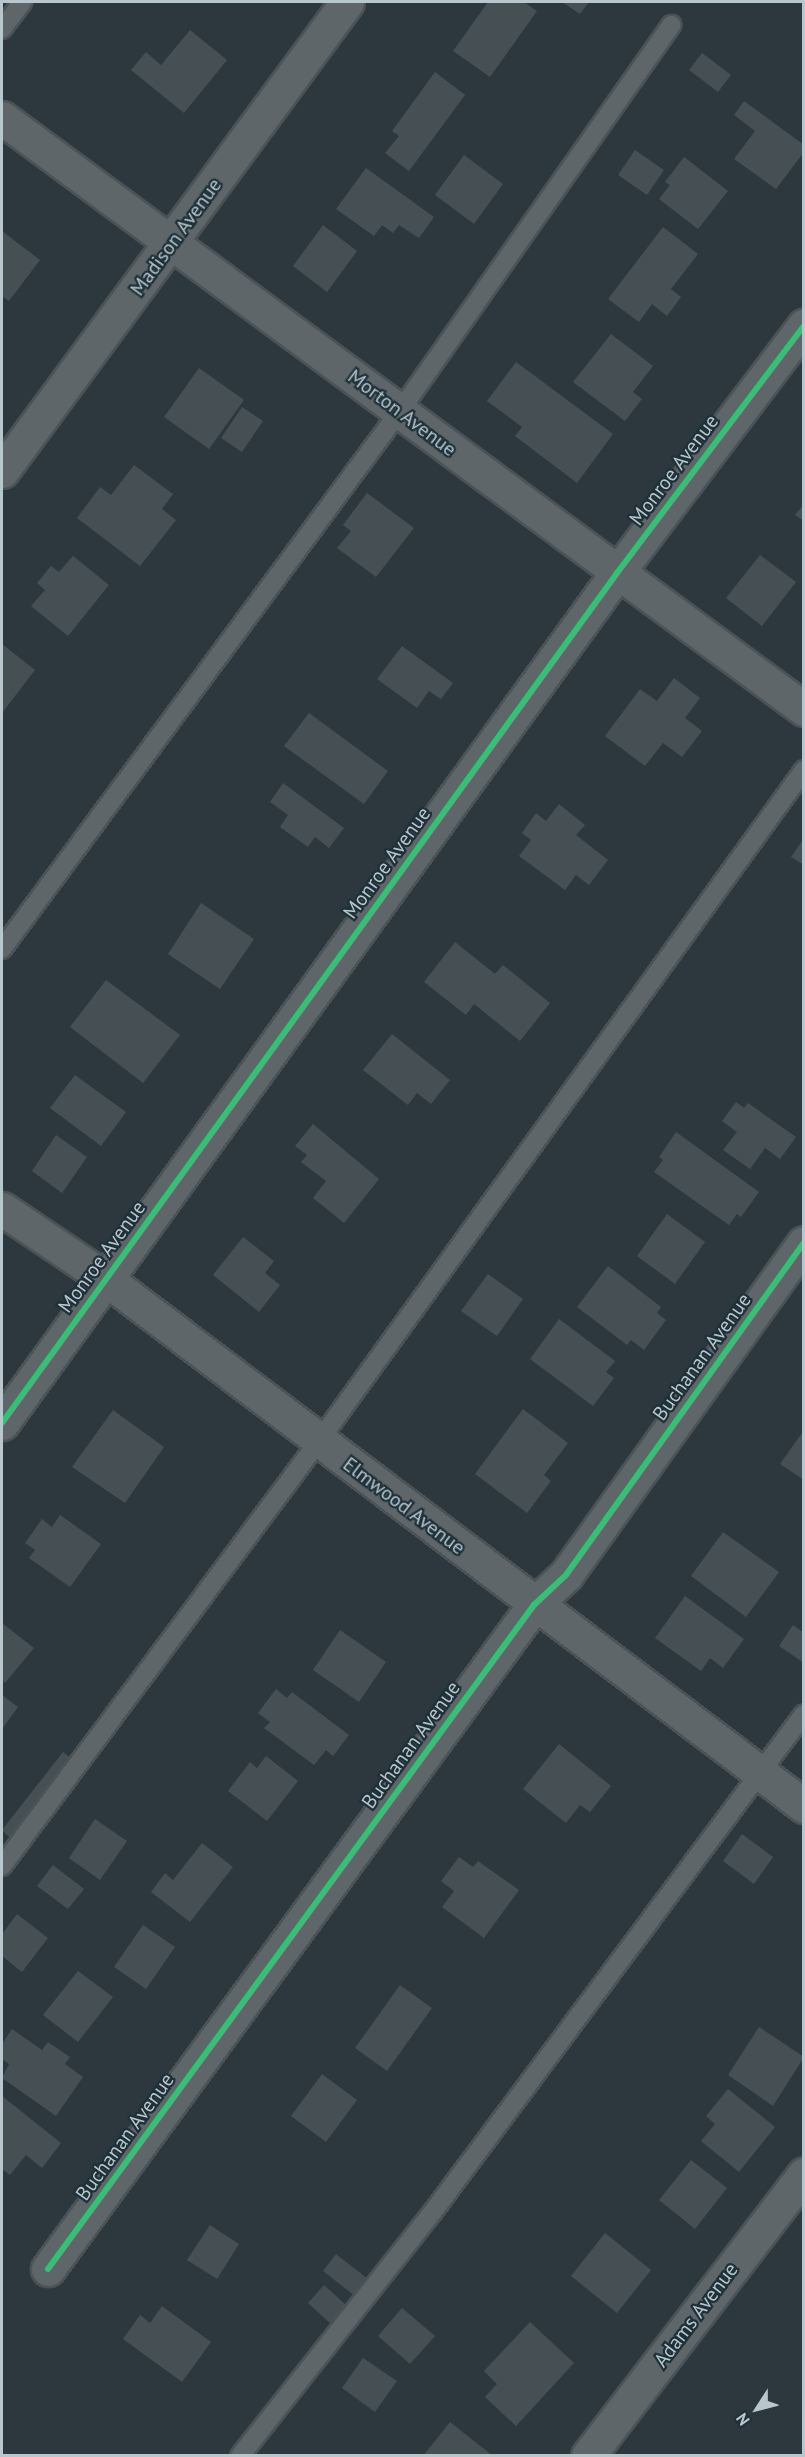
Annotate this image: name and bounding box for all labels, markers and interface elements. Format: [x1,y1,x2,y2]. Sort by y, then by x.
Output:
street label: Madison Avenue [125,173,227,301]
street label: Morton Avenue [343,364,461,462]
street label: Monroe Avenue [624,410,724,530]
street label: Monroe Avenue [338,802,436,924]
street label: Monroe Avenue [53,1196,151,1318]
street label: Buchanan Avenue [648,1288,756,1426]
street label: Elmwood Avenue [338,1452,470,1560]
street label: Buchanan Avenue [357,1676,465,1814]
street label: Buchanan Avenue [71,2068,179,2206]
street label: Adams Avenue [649,2258,743,2372]
north arrow [727,2379,787,2439]
text: N [731,2409,754,2430]

